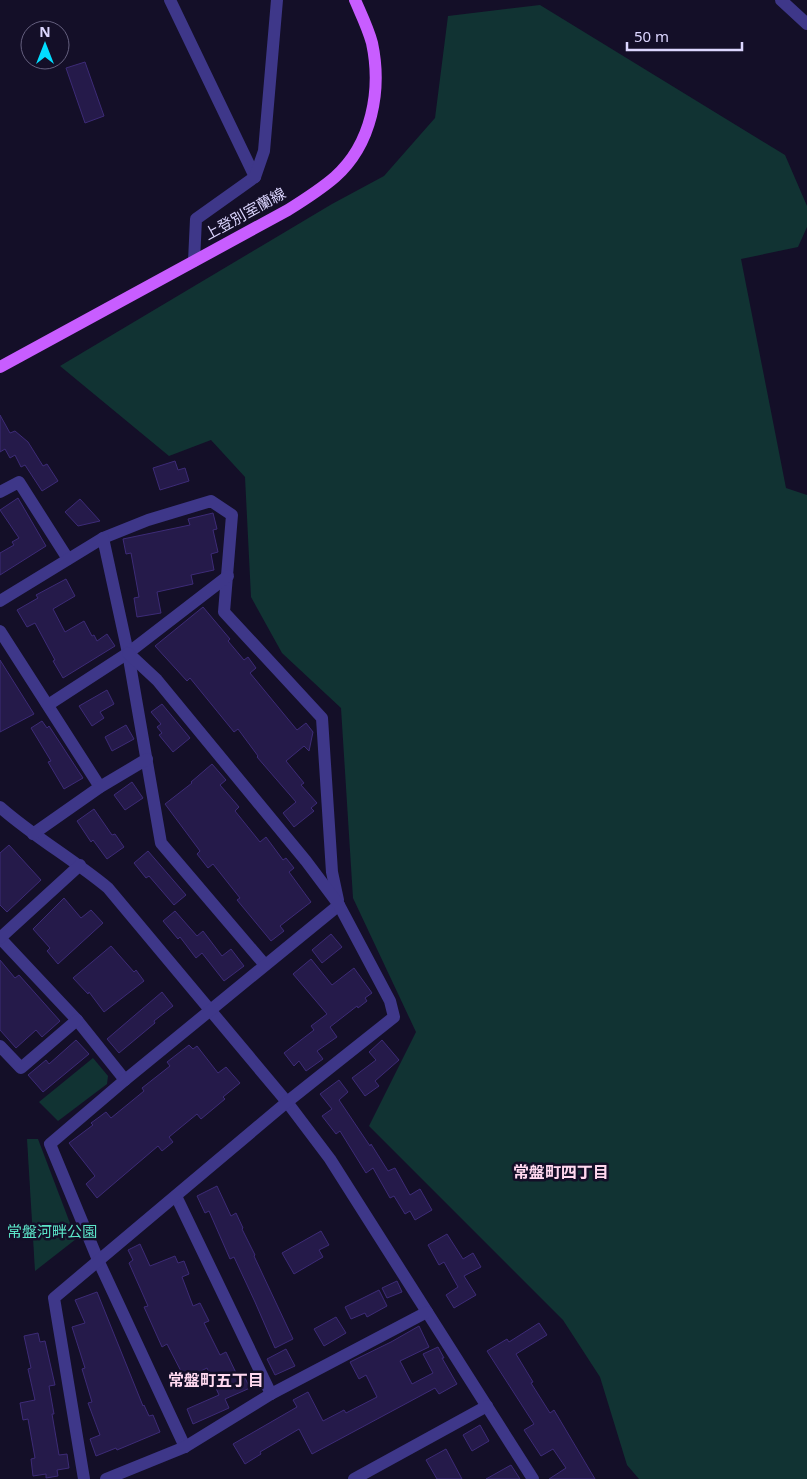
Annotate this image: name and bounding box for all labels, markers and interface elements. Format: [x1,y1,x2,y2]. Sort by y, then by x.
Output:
north arrow [20,20,70,70]
scale bar [627,20,742,52]
text: N [39,22,51,41]
text: 50 m [634,26,669,46]
street label: 上登別室蘭線 [200,183,289,244]
district label: 常盤町四丁目 [513,1161,609,1183]
park label: 常盤河畔公園 [7,1221,97,1241]
district label: 常盤町五丁目 [168,1369,264,1391]

